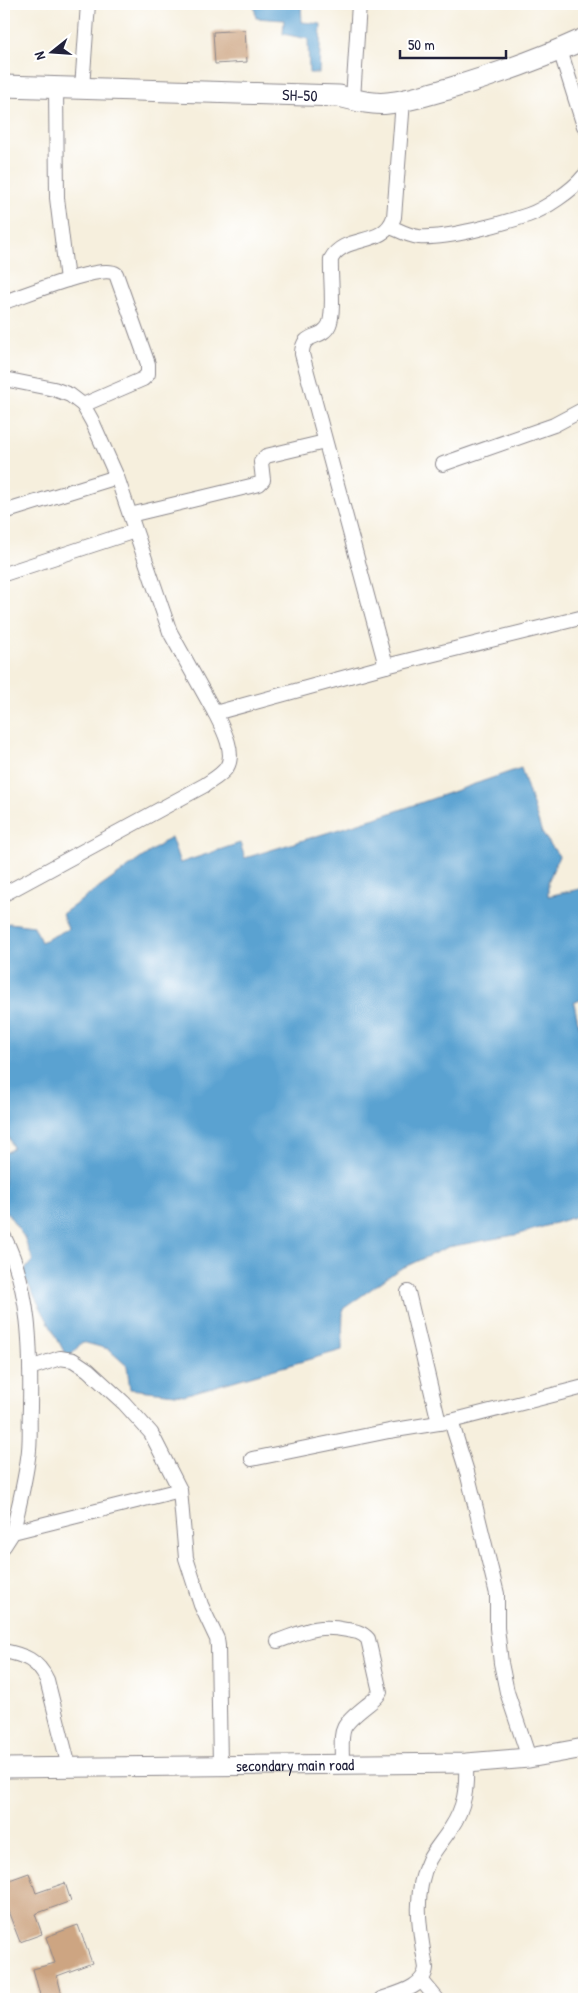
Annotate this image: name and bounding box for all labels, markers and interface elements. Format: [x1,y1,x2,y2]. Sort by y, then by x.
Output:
north arrow [28,28,78,78]
scale bar [400,28,507,60]
text: 50 m [408,34,435,55]
text: N [29,49,49,62]
street label: SH-50 [282,83,318,106]
street label: secondary main road [236,1753,354,1776]

